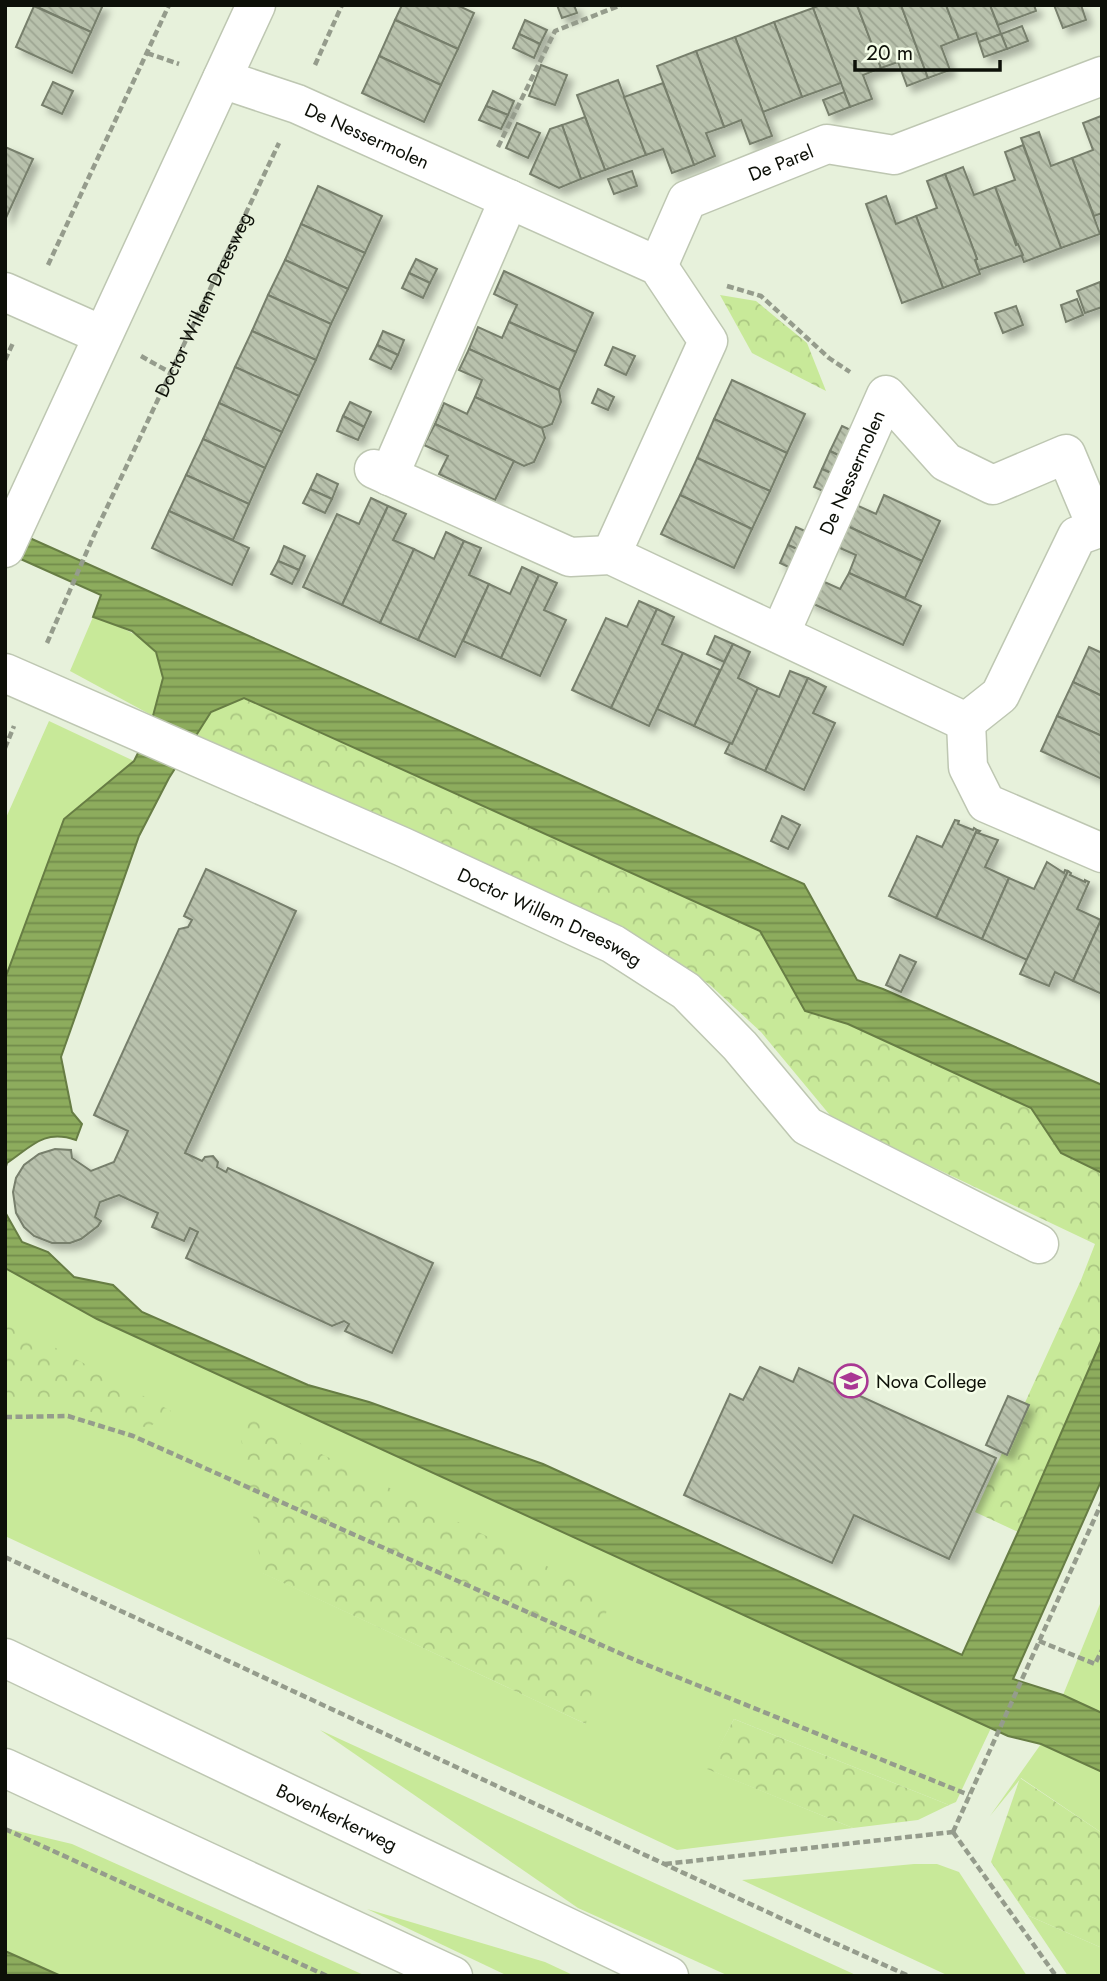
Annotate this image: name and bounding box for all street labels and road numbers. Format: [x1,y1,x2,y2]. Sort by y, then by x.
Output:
street label: De Nessermolen [300,96,434,176]
street label: De Parel [744,138,817,188]
street label: Doctor Willem Dreesweg [148,207,259,402]
street label: De Nessermolen [813,406,892,539]
street label: Doctor Willem Dreesweg [453,861,647,973]
street label: Bovenkerkerweg [272,1777,402,1858]

